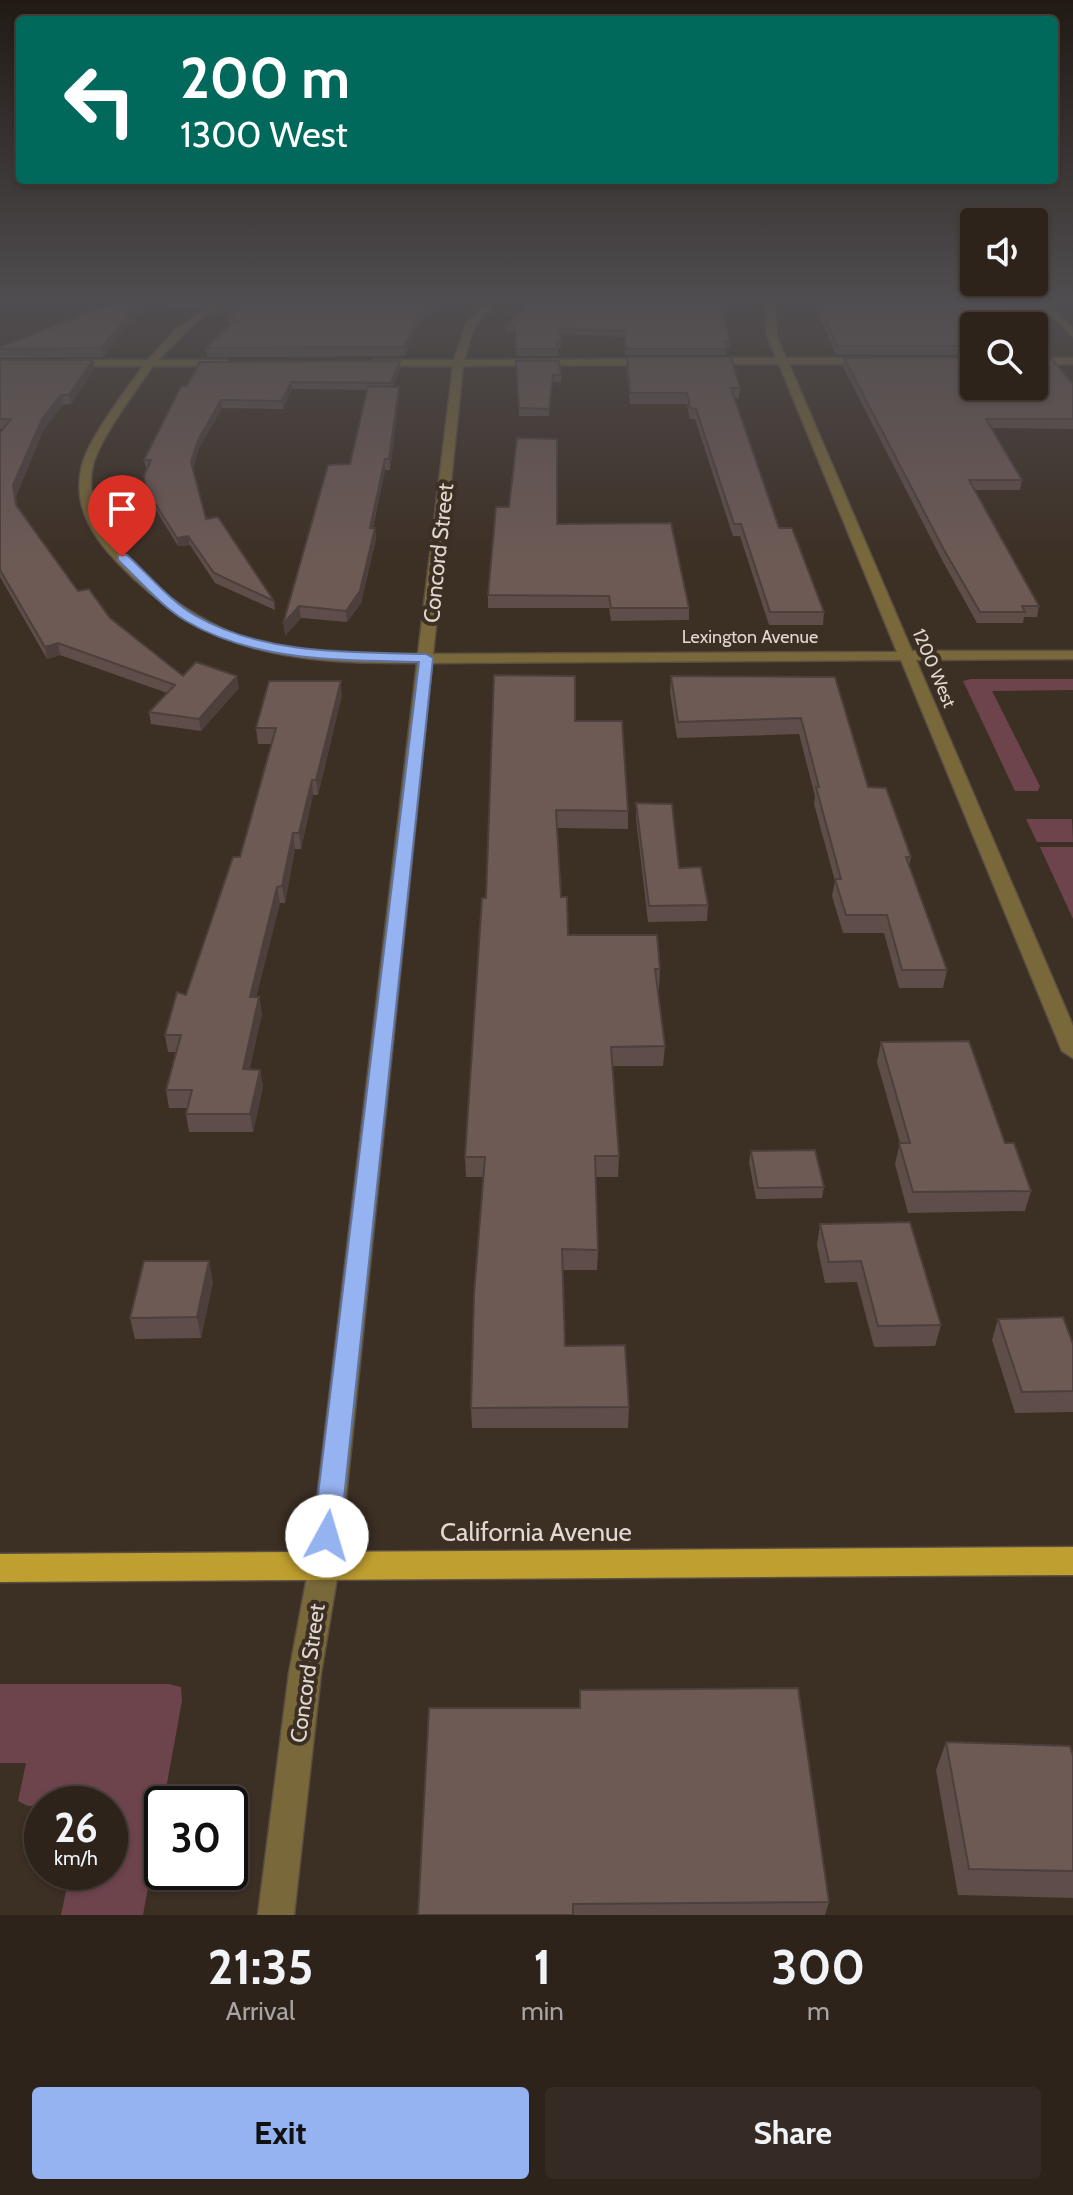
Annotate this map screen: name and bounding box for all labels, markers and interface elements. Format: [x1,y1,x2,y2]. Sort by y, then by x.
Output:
text: 200 m [180,44,350,112]
icon: left [48,48,152,152]
text: 1300 West [180,112,348,156]
map controls [960,208,1048,400]
button: sound [960,208,1048,296]
button: search [960,312,1048,400]
pin [88,475,156,557]
street label: Concord Street [418,481,459,624]
icon: arrive [100,487,144,531]
street label: 1200 West [908,625,960,711]
street label: Lexington Avenue [682,626,818,648]
position arrow [285,1494,369,1578]
street label: California Avenue [440,1516,632,1548]
street label: Concord Street [284,1601,331,1744]
speed limit sign: 30 [144,1786,248,1890]
text: 26 [54,1803,98,1852]
text: km/h [54,1846,98,1870]
text: 21:35 [208,1938,313,1996]
text: 1 [534,1938,551,1996]
text: 300 [772,1938,865,1996]
text: Arrival [226,1995,295,2027]
text: min [521,1995,564,2027]
text: m [807,1995,830,2027]
button: Exit [32,2087,529,2179]
button: Share [545,2087,1041,2179]

